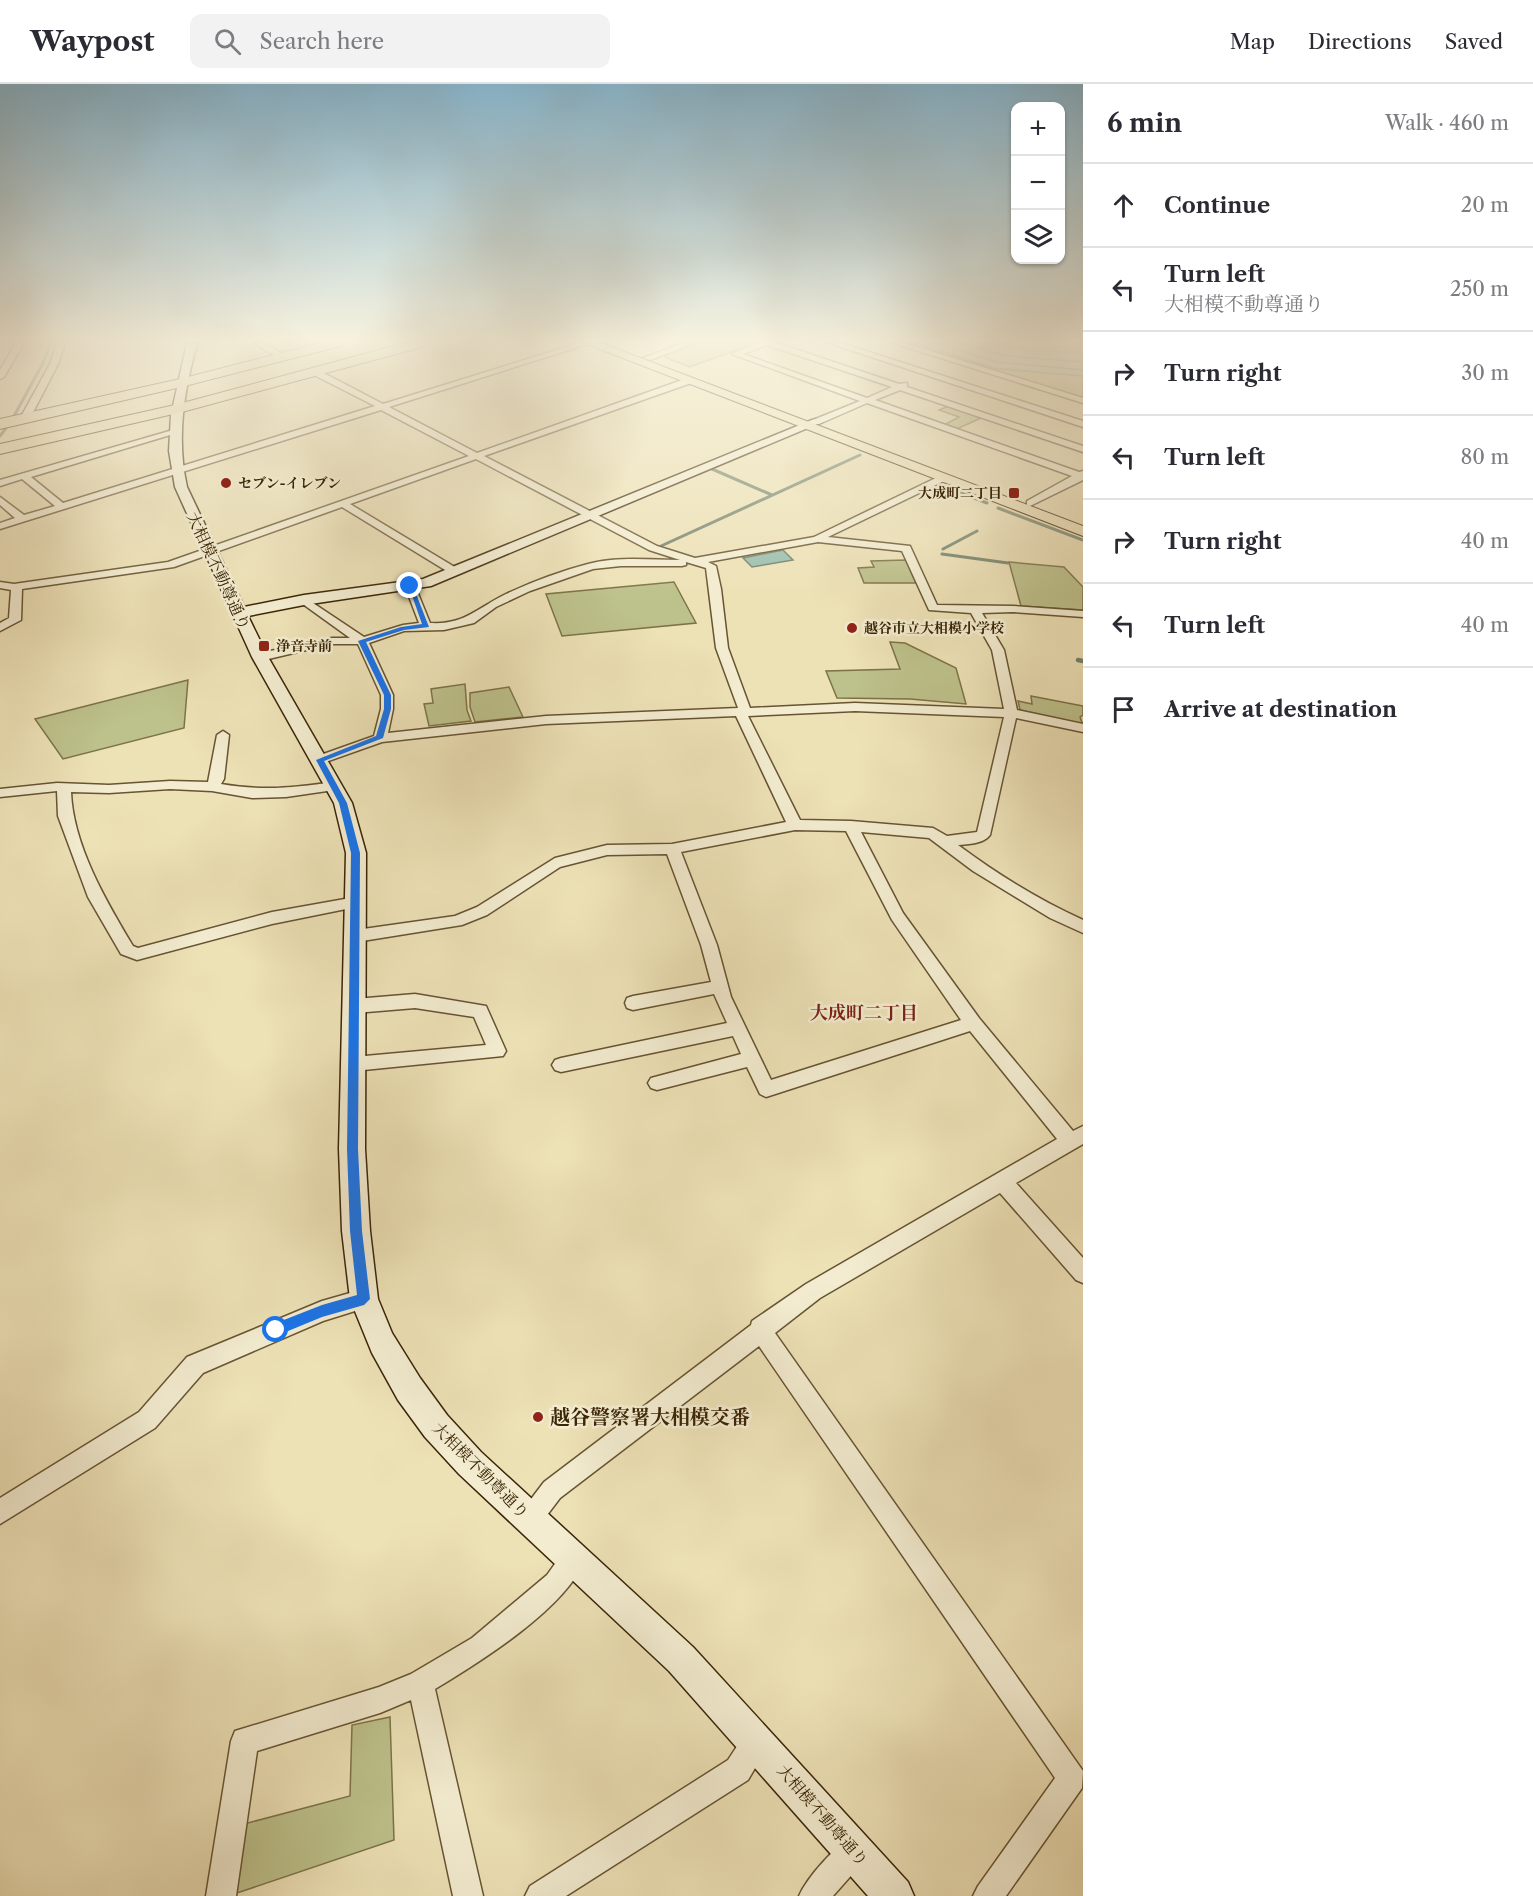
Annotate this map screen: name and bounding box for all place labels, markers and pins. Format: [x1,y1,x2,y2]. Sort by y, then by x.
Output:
place label: セブン-イレブン [238,474,341,492]
marker: セブン-イレブン [219,476,233,490]
place label: 大成町二丁目 [918,484,1002,502]
marker: 大成町二丁目 [1007,486,1021,500]
place label: 越谷市立大相模小学校 [864,619,1004,637]
marker: 越谷市立大相模小学校 [845,621,859,635]
place label: 浄音寺前 [276,637,332,655]
marker: 浄音寺前 [257,639,271,653]
place label: 越谷警察署大相模交番 [550,1405,750,1429]
marker: 越谷警察署大相模交番 [531,1410,545,1424]

